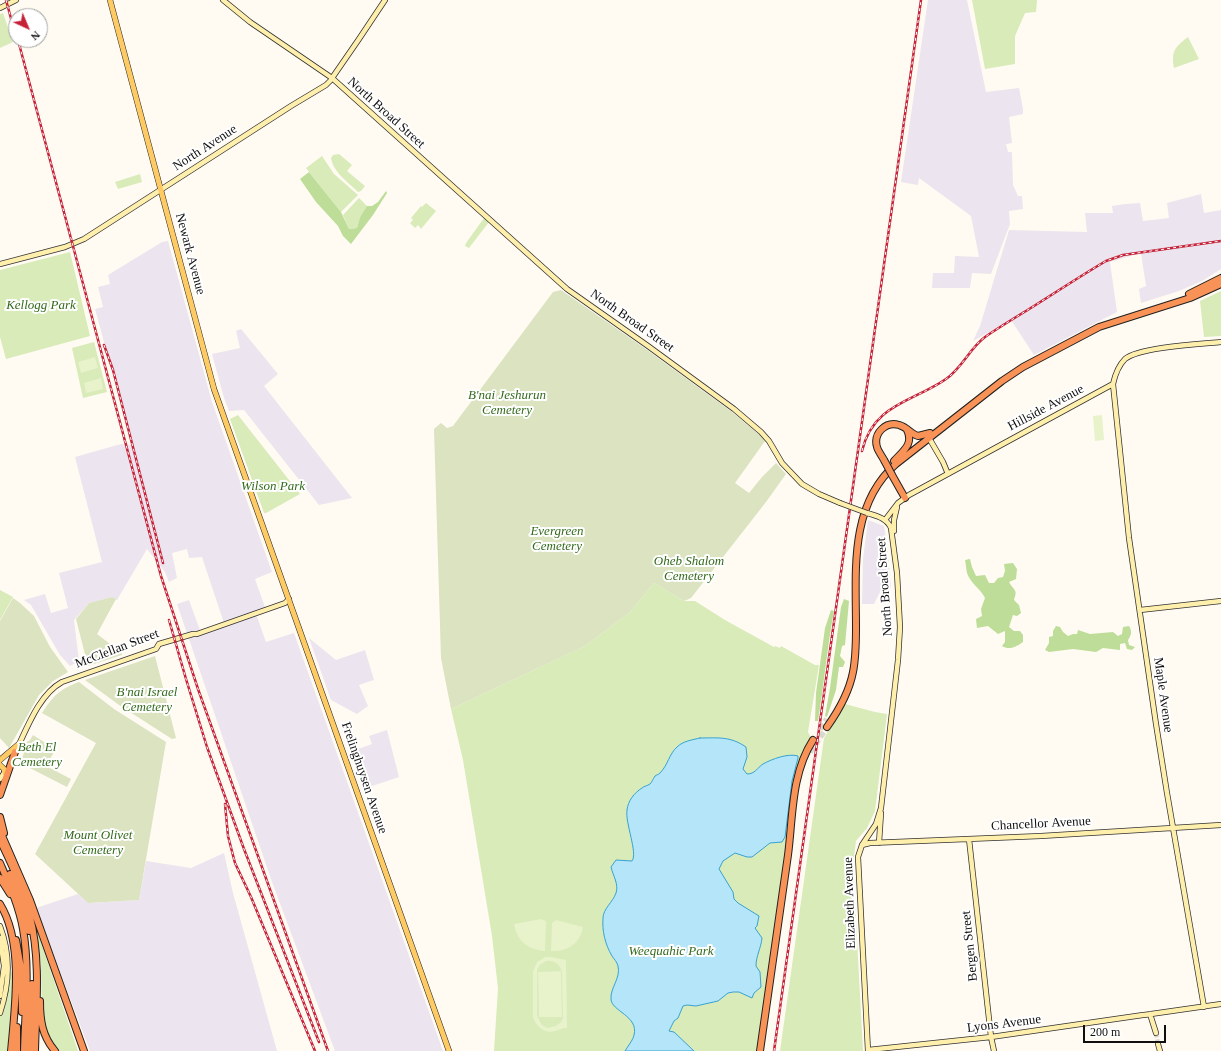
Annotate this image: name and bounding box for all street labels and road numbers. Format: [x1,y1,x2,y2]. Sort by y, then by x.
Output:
street label: North Broad Street [344,74,428,152]
street label: North Avenue [170,122,240,174]
street label: Newark Avenue [172,211,208,297]
street label: North Broad Street [587,286,677,356]
street label: Hillside Avenue [1005,381,1087,435]
street label: North Broad Street [874,537,896,637]
street label: McClellan Street [73,626,161,672]
street label: Maple Avenue [1150,656,1176,734]
street label: Frelinghuysen Avenue [338,720,390,836]
street label: Chancellor Avenue [991,814,1091,834]
street label: Elizabeth Avenue [841,857,859,949]
street label: Bergen Street [959,910,981,982]
street label: Lyons Avenue [966,1012,1042,1036]

